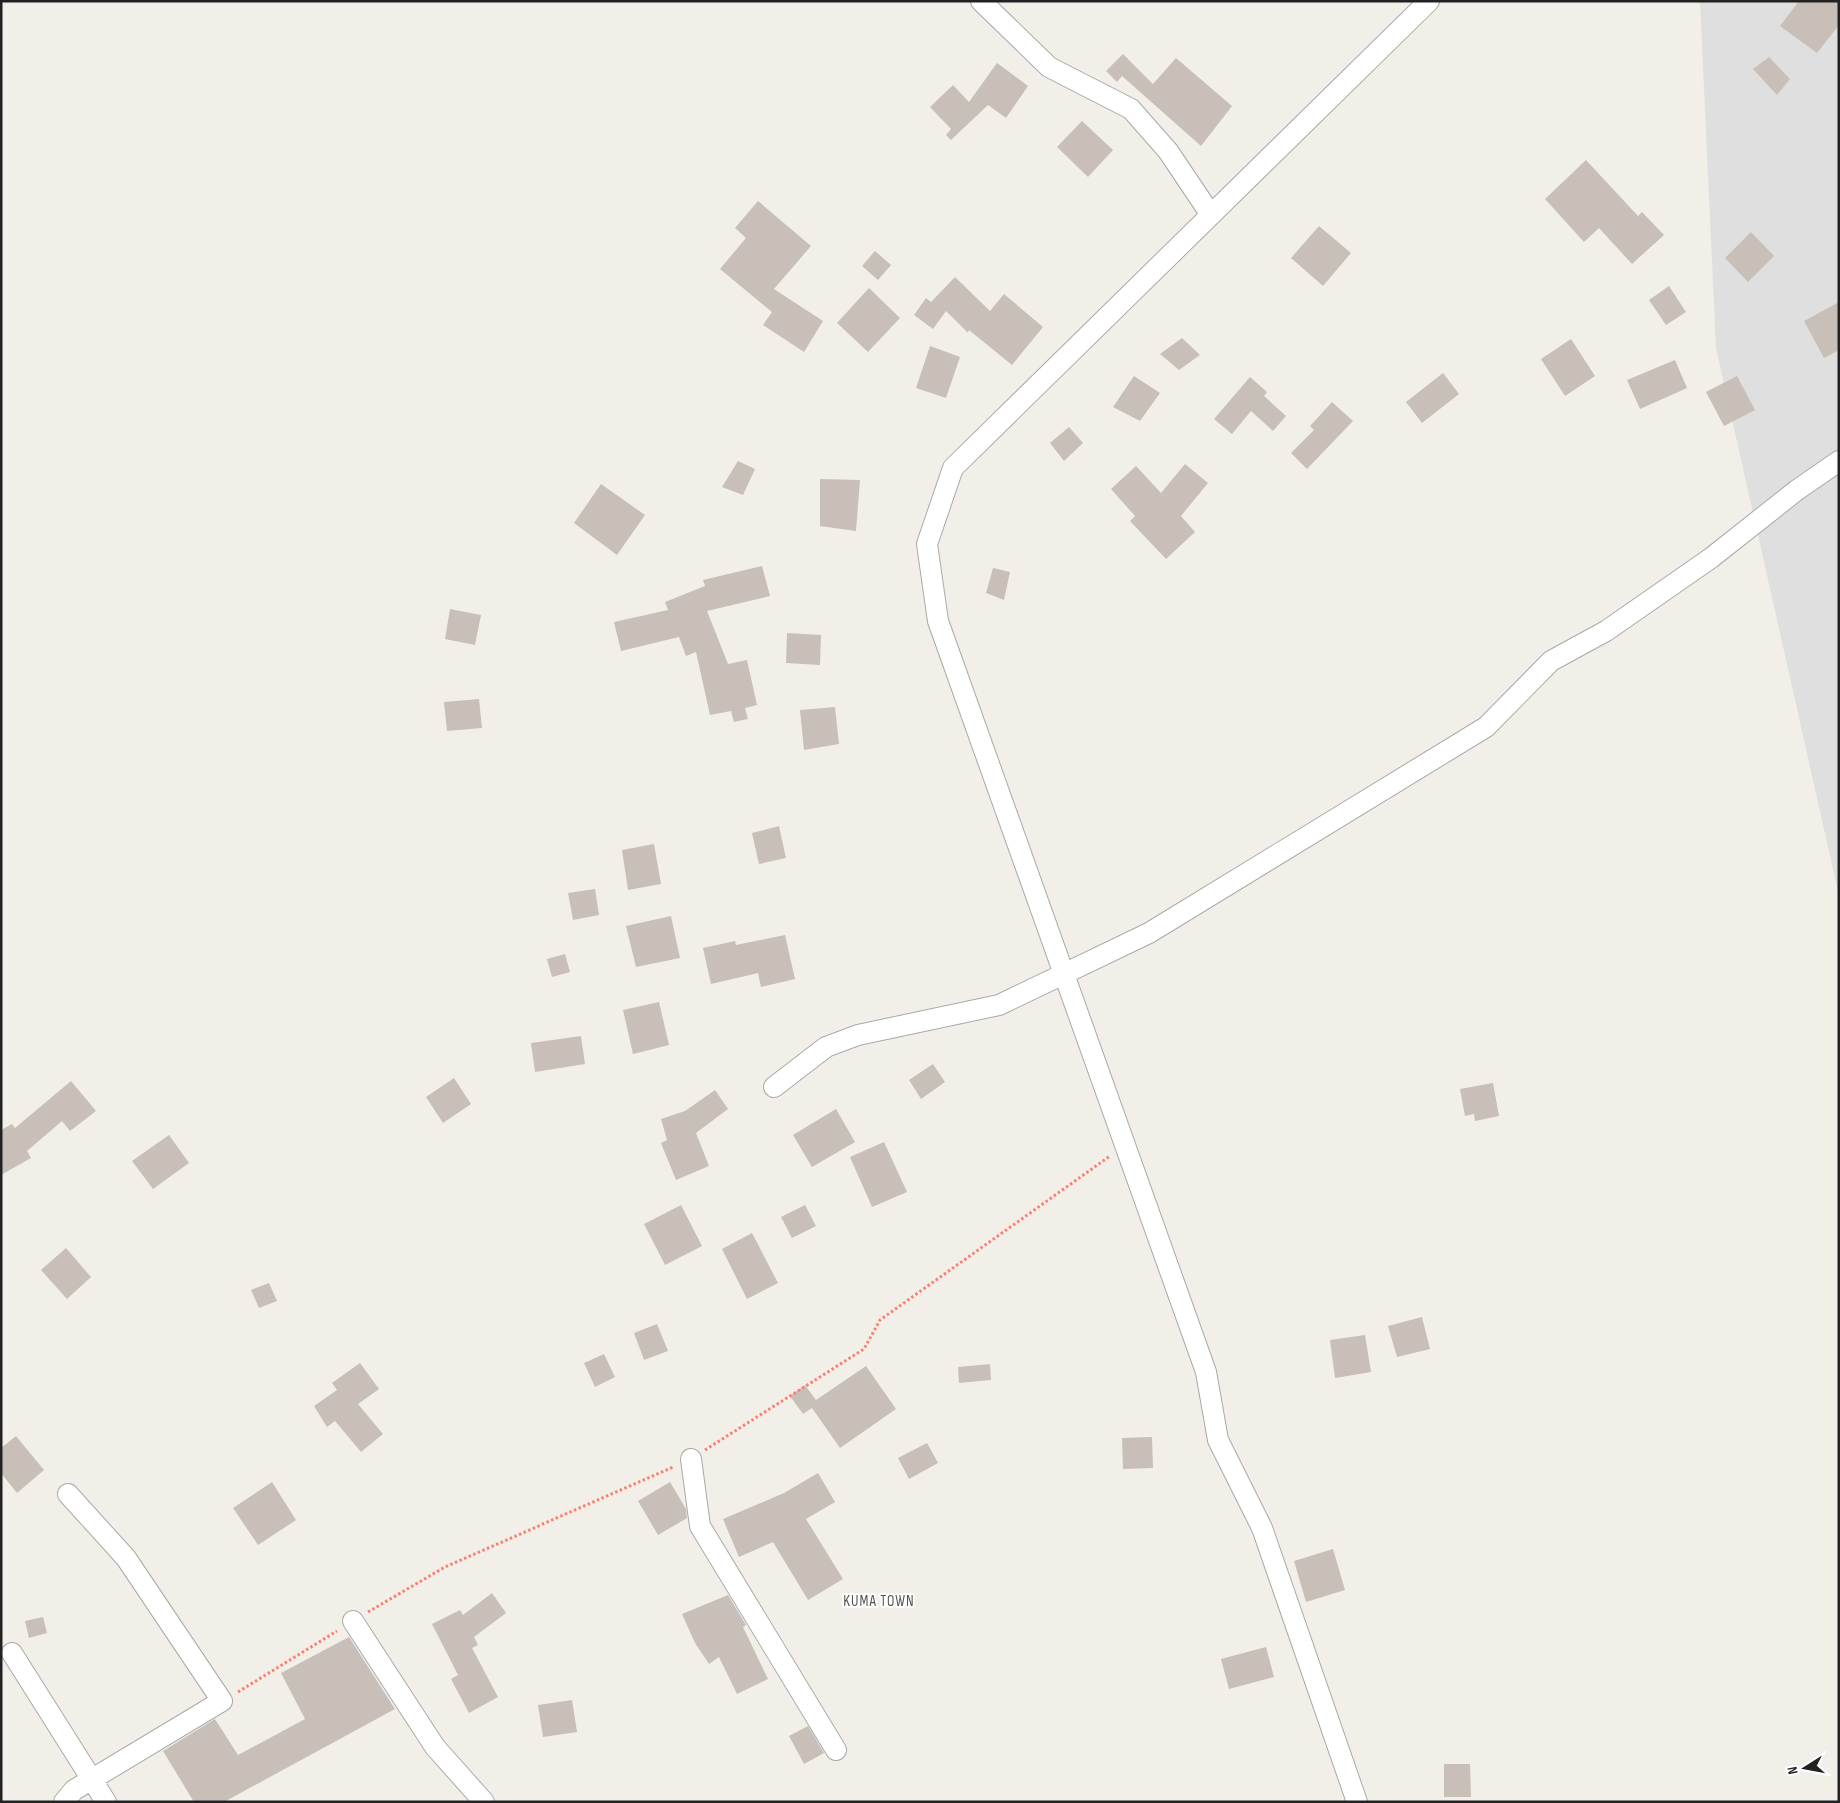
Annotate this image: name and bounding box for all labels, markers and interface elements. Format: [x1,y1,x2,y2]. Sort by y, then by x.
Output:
district label: KUMA TOWN [843,1592,915,1611]
north arrow [1780,1743,1830,1793]
text: N [1784,1765,1802,1776]

